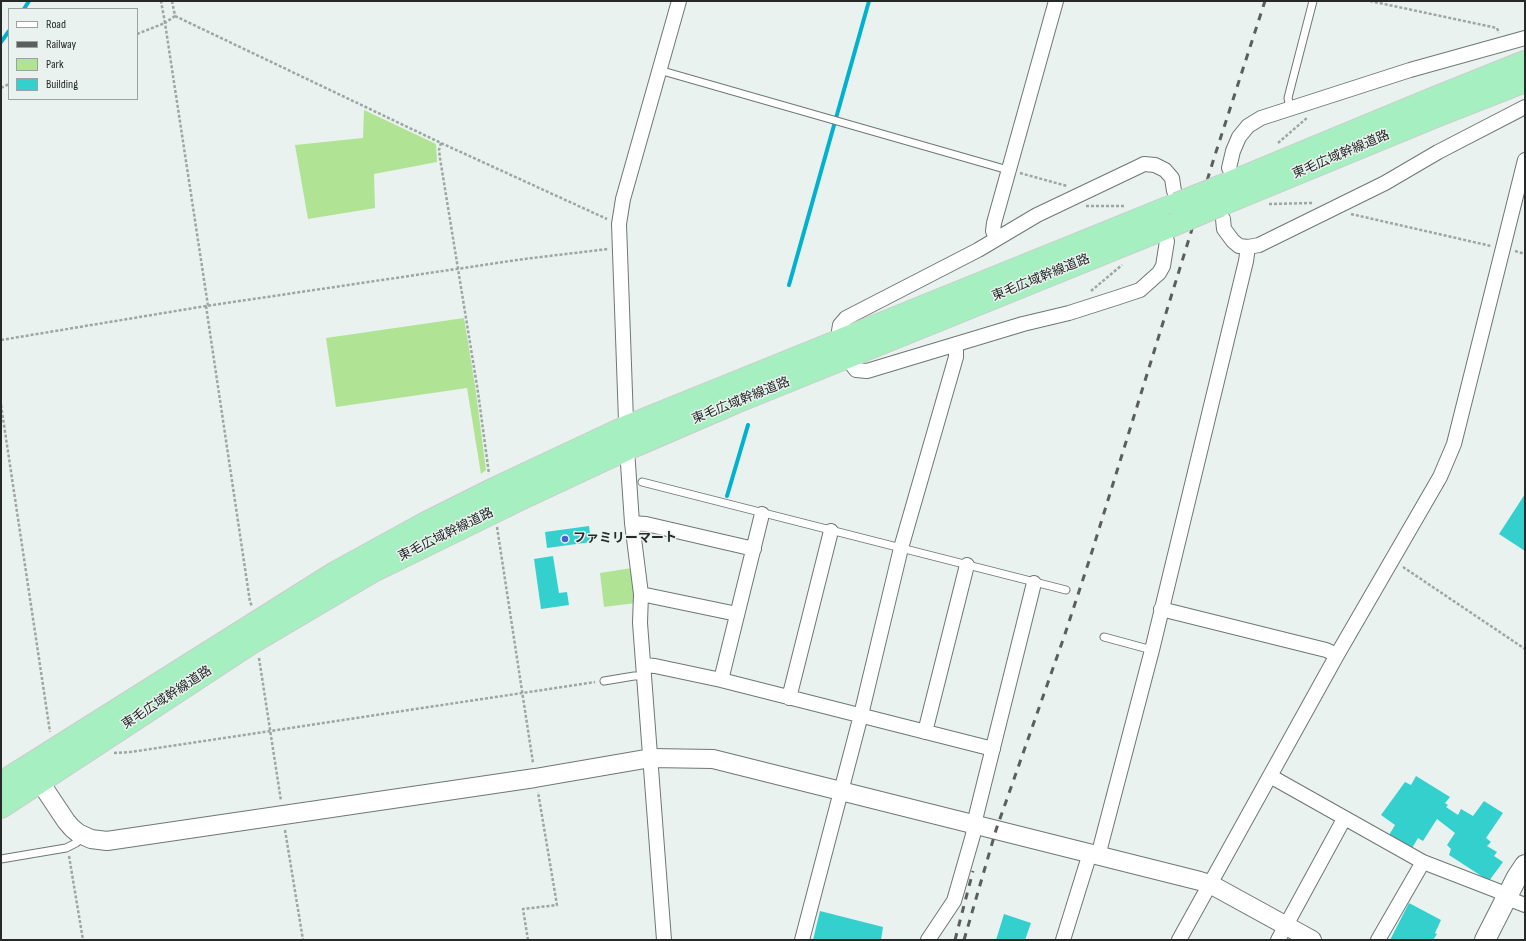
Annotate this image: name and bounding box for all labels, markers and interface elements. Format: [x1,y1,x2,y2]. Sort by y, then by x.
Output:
legend [8,8,138,100]
text: Road [46,17,66,32]
text: Railway [46,37,76,52]
text: Park [46,57,64,72]
text: Building [46,77,78,92]
street label: 東毛広域幹線道路 [1290,128,1392,182]
street label: 東毛広域幹線道路 [990,251,1092,305]
street label: 東毛広域幹線道路 [690,374,792,428]
street label: 東毛広域幹線道路 [396,505,496,565]
place label: ファミリーマート [573,531,677,547]
marker: ファミリーマート [560,534,570,544]
street label: 東毛広域幹線道路 [119,663,215,733]

